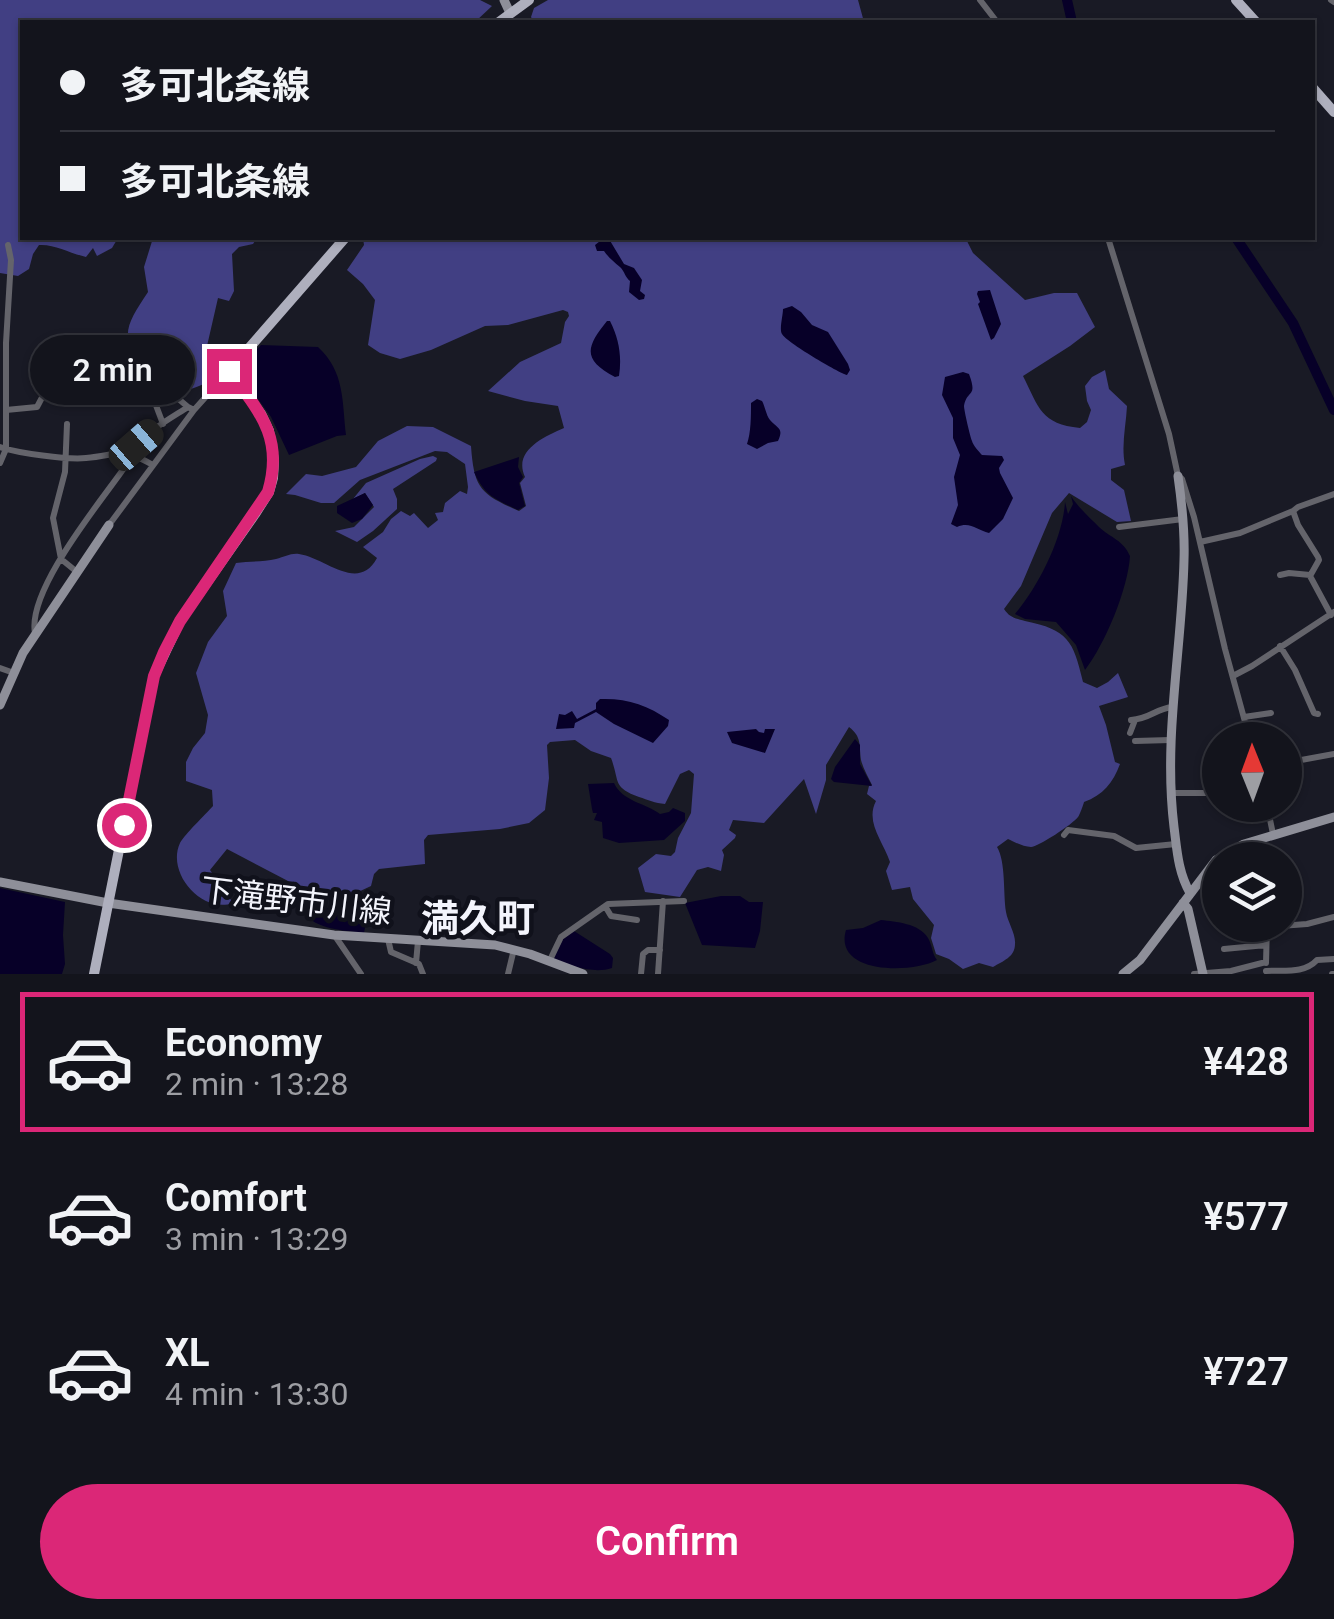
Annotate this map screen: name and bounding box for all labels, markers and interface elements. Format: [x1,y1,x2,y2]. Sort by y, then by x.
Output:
text: 多可北条線 [120,64,310,108]
text: 多可北条線 [120,160,310,204]
callout: 2 min [29,336,194,406]
route end [207,349,252,394]
text: 2 min [72,351,153,389]
car [104,414,168,476]
north arrow [1202,722,1302,822]
map controls [1202,722,1302,942]
route start [102,803,147,848]
button: layers [1202,842,1302,942]
street label: 下滝野市川線 [198,870,394,932]
district label: 満久町 [421,897,535,941]
icon: car [45,1017,135,1107]
text: Economy [165,1021,322,1065]
text: ¥428 [1204,1040,1289,1084]
text: 2 min · 13:28 [165,1065,348,1103]
icon: car [45,1172,135,1262]
text: Comfort [165,1176,307,1220]
text: ¥577 [1204,1195,1289,1239]
text: 3 min · 13:29 [165,1220,348,1258]
icon: car [45,1327,135,1417]
text: XL [165,1331,210,1375]
text: ¥727 [1204,1350,1289,1394]
text: 4 min · 13:30 [165,1375,348,1413]
button: Confirm [40,1484,1294,1599]

